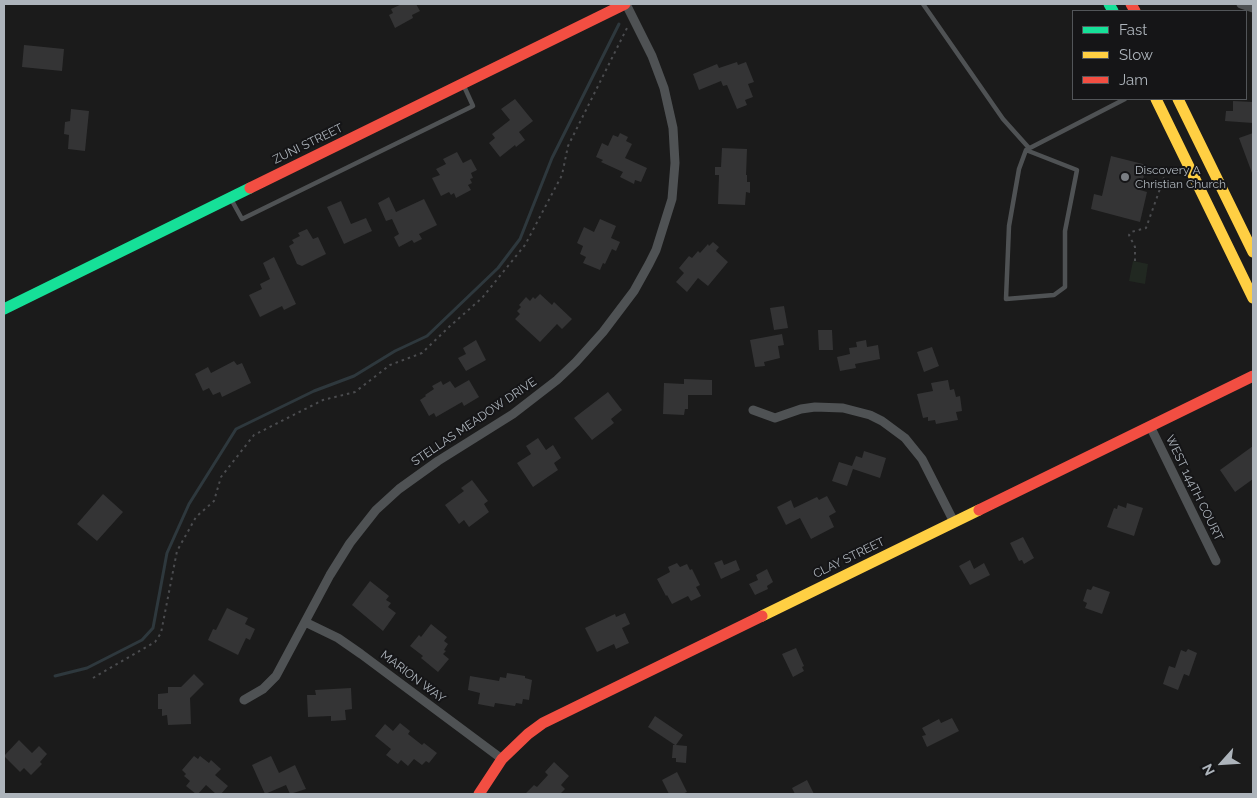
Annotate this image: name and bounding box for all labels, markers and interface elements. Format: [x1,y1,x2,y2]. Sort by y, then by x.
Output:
legend [1072,10,1247,100]
text: Fast [1119,21,1147,39]
text: Slow [1119,46,1153,64]
text: Jam [1119,71,1148,89]
street label: ZUNI STREET [271,121,345,167]
place label: Discovery A Christian Church [1135,163,1226,191]
marker: Discovery A Christian Church [1119,171,1131,183]
street label: STELLAS MEADOW DRIVE [409,375,539,469]
street label: WEST 144TH COURT [1162,433,1226,543]
street label: CLAY STREET [811,535,887,581]
street label: MARION WAY [378,648,448,706]
north arrow [1197,738,1247,788]
text: N [1199,761,1218,778]

